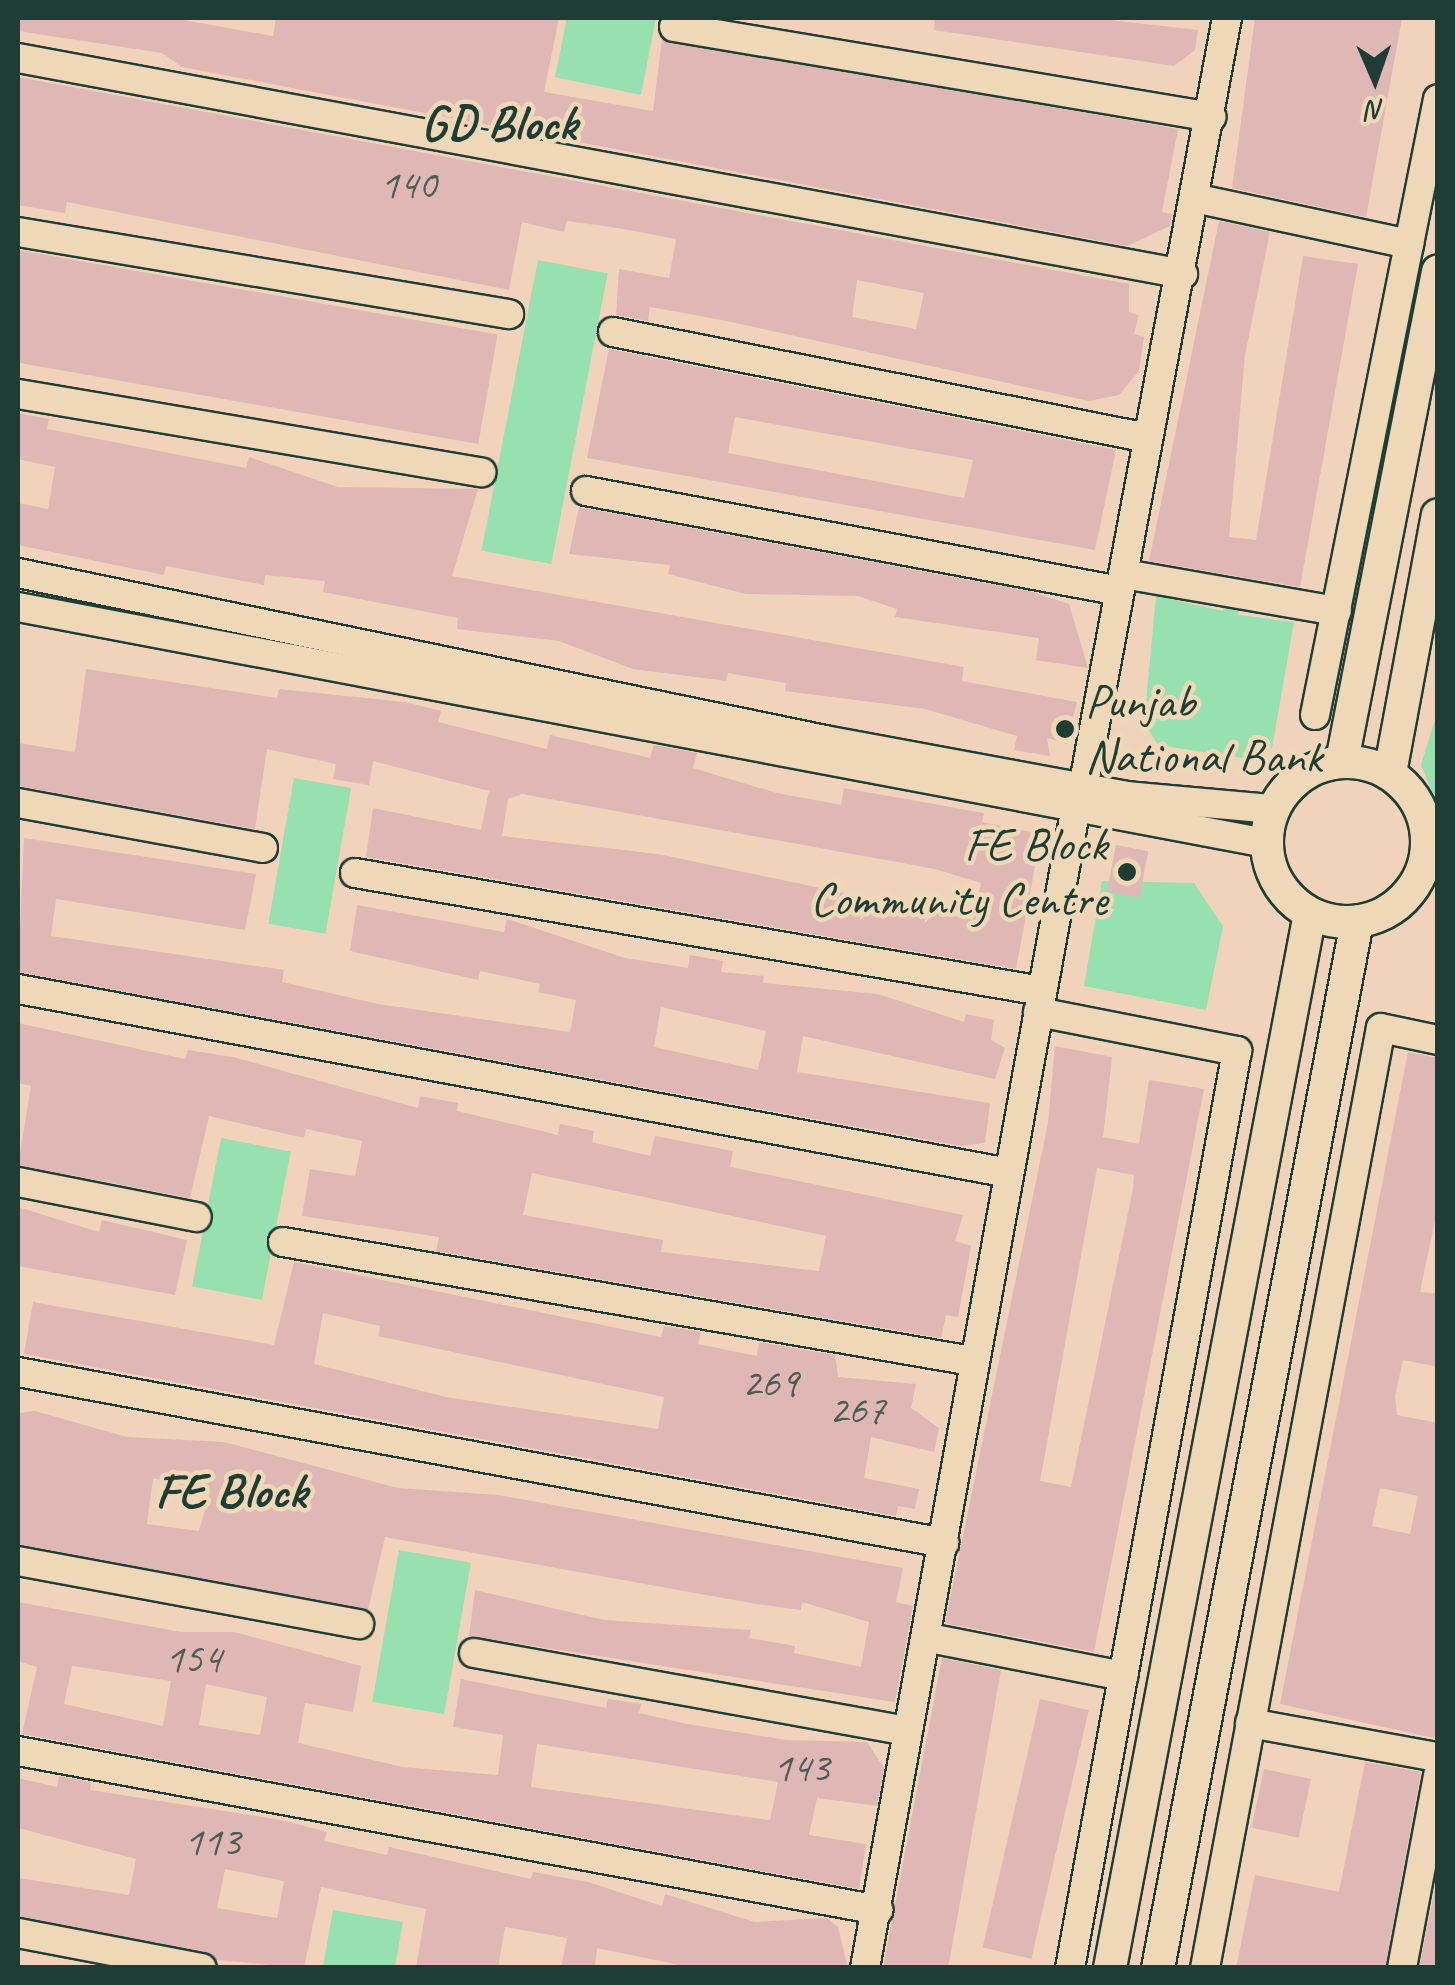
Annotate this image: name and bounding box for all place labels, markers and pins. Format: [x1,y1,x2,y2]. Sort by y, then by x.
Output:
place label: Punjab National Bank [1085,672,1324,785]
marker: Punjab National Bank [1054,718,1076,740]
place label: FE Block Community Centre [810,815,1107,928]
marker: FE Block Community Centre [1116,861,1138,883]

